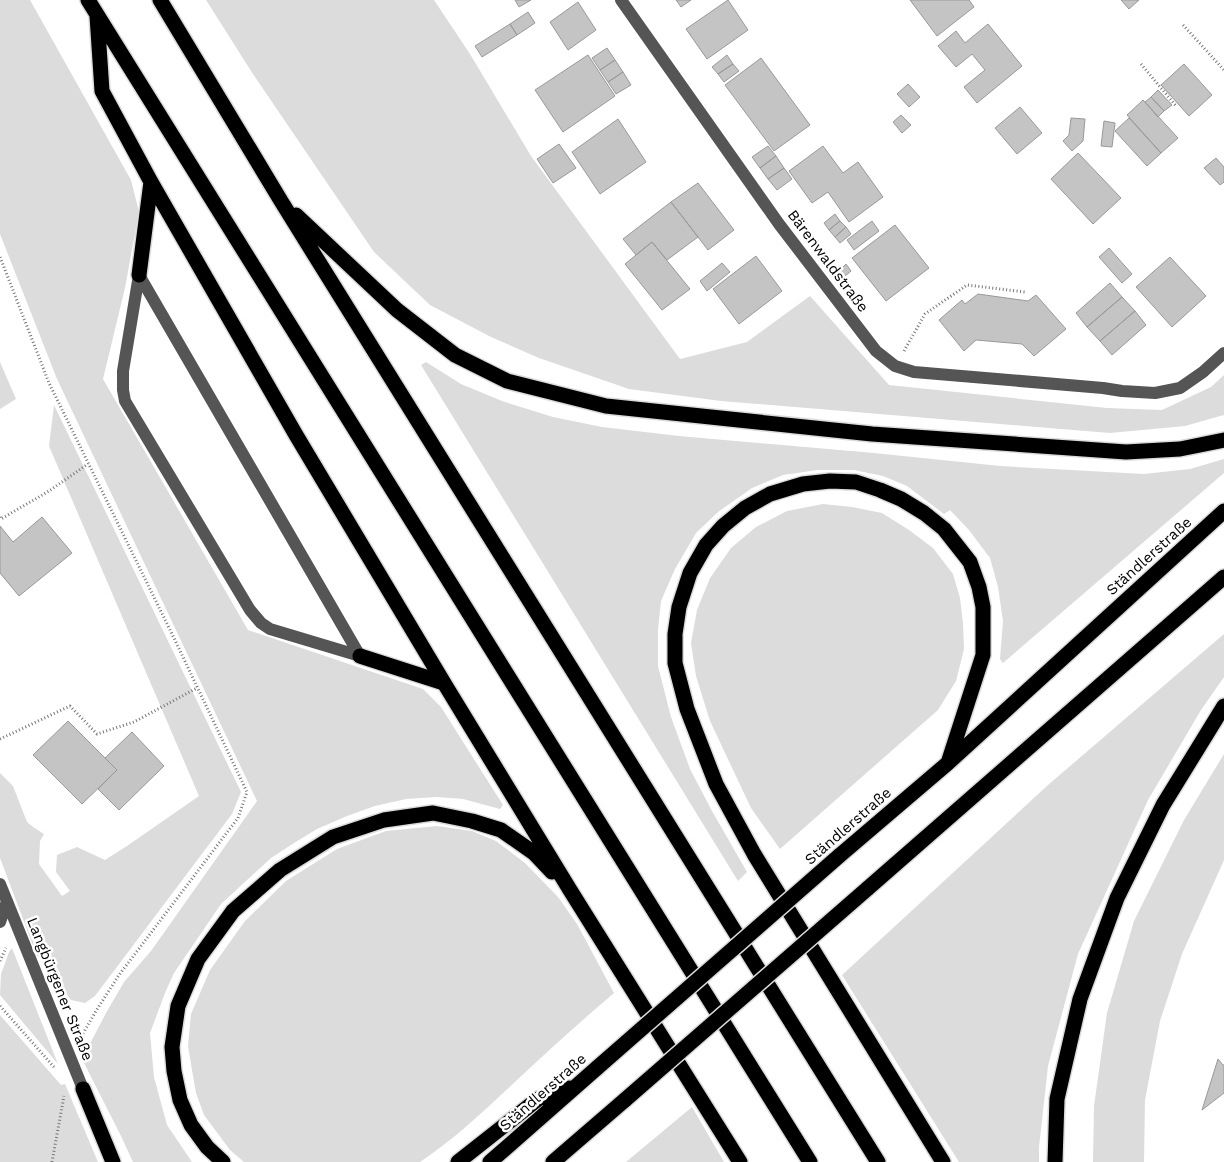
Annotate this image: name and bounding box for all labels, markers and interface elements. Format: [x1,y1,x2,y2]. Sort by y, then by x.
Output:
street label: Bärenwaldstraße [784,206,872,316]
street label: Ständlerstraße [1103,513,1195,599]
street label: Ständlerstraße [801,784,895,868]
street label: Langbürgener Straße [23,915,97,1063]
street label: Ständlerstraße [496,1050,590,1134]

